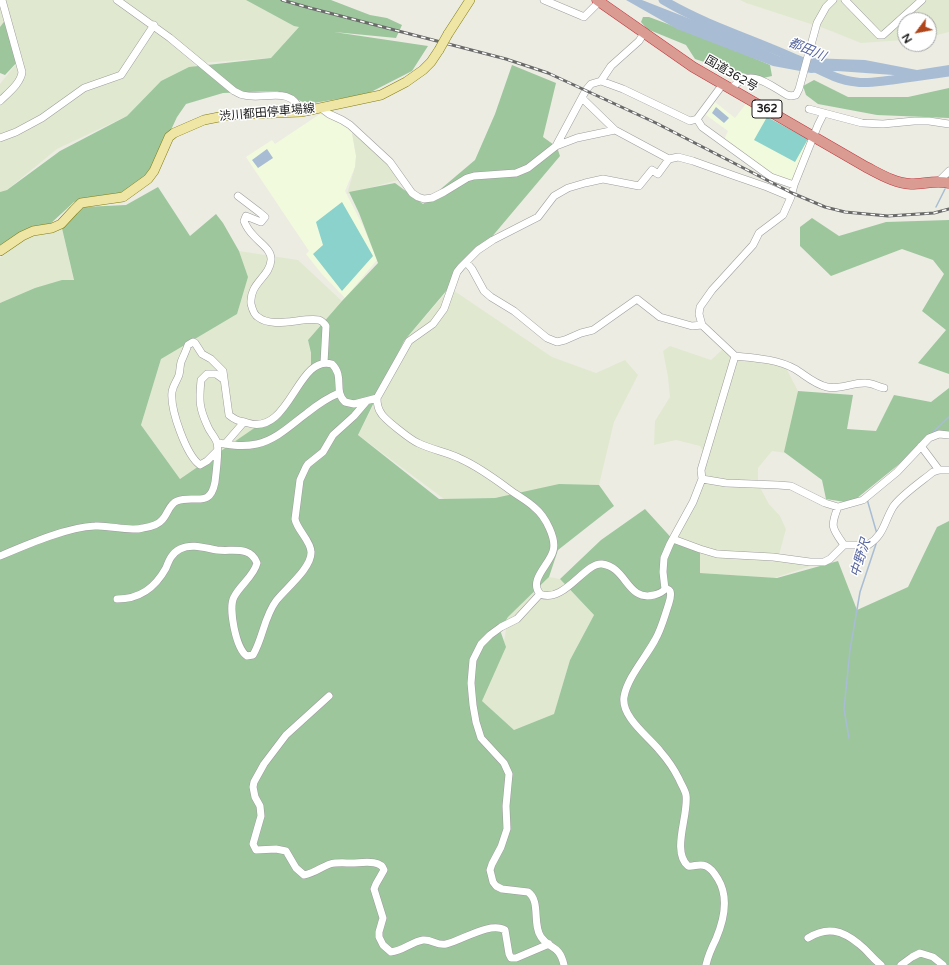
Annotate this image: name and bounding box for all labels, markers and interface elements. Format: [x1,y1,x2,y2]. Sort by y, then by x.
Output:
north arrow [897,12,937,52]
text: N [899,31,915,45]
water label: 都田川 [786,35,828,65]
street label: 国道362号 [702,53,760,95]
road number: 362 [752,100,782,118]
street label: 渋川都田停車場線 [219,102,315,124]
water label: 中野沢 [848,537,874,579]

